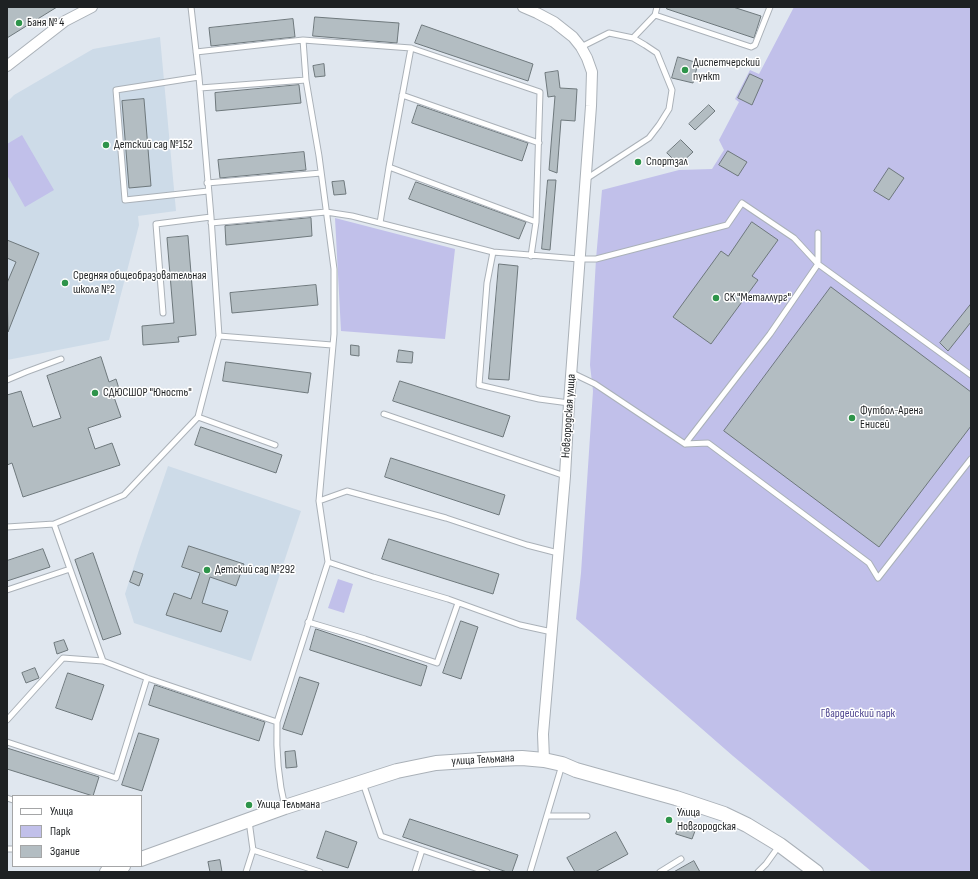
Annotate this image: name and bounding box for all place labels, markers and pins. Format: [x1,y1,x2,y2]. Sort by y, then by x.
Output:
place label: Баня № 4 [27,16,64,30]
marker: Баня № 4 [14,18,24,28]
place label: Диспетчерский пункт [693,56,760,84]
marker: Диспетчерский пункт [680,65,690,75]
place label: Детский сад №152 [114,138,193,152]
marker: Детский сад №152 [101,140,111,150]
place label: Спортзал [646,155,688,169]
marker: Спортзал [633,157,643,167]
place label: Средняя общеобразовательная школа №2 [73,269,206,297]
marker: Средняя общеобразовательная школа №2 [60,278,70,288]
place label: СК "Металлург" [724,291,791,305]
marker: СК "Металлург" [711,293,721,303]
place label: СДЮСШОР "Юность" [103,386,192,400]
marker: СДЮСШОР "Юность" [90,388,100,398]
place label: Футбол-Арена Енисей [860,404,923,432]
marker: Футбол-Арена Енисей [847,413,857,423]
place label: Детский сад №292 [215,563,295,577]
marker: Детский сад №292 [202,565,212,575]
place label: Улица Тельмана [257,798,320,812]
marker: Улица Тельмана [244,800,254,810]
place label: Улица Новгородская [677,806,736,834]
marker: Улица Новгородская [664,815,674,825]

